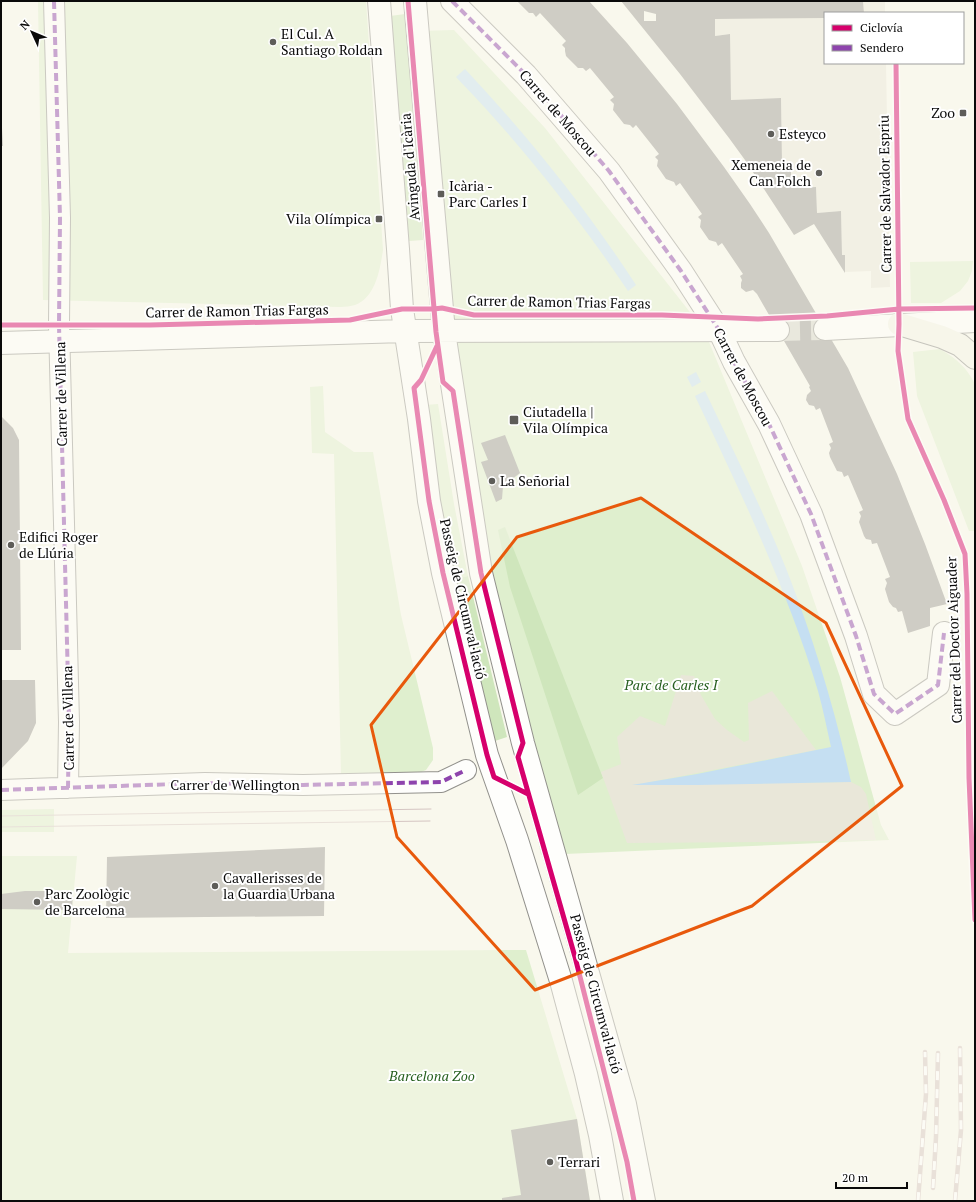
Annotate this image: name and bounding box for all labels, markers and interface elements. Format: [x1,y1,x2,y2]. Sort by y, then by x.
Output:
north arrow [12,12,52,52]
legend [824,12,964,64]
text: N [17,17,33,33]
text: Ciclovía [860,20,903,35]
place label: El Cul. A Santiago Roldan [281,24,383,59]
marker: El Cul. A Santiago Roldan [268,37,278,47]
text: Sendero [860,40,904,55]
street label: Carrer de Moscou [515,65,601,160]
place label: Zoo [931,103,955,122]
marker: Zoo [958,108,968,118]
street label: Avinguda d'Icària [395,112,424,222]
street label: Carrer de Salvador Espriu [874,115,895,273]
place label: Esteyco [779,124,826,143]
marker: Esteyco [766,129,776,139]
place label: Xemeneia de Can Folch [731,155,811,190]
marker: Xemeneia de Can Folch [814,168,824,178]
place label: Icària - Parc Carles I [449,176,527,211]
marker: Icària - Parc Carles I [436,189,446,199]
place label: Vila Olímpica [286,209,371,228]
marker: Vila Olímpica [374,214,384,224]
street label: Carrer de Ramon Trias Fargas [467,290,651,313]
street label: Carrer de Ramon Trias Fargas [145,299,329,322]
street label: Carrer de Moscou [709,324,777,429]
street label: Carrer de Villena [50,341,71,447]
place label: Ciutadella | Vila Olímpica [523,402,608,437]
marker: Ciutadella | Vila Olímpica [508,414,520,426]
place label: La Señorial [500,471,570,490]
marker: La Señorial [487,476,497,486]
street label: Passeig de Circumval·lació [436,517,491,681]
place label: Edifici Roger de Llúria [19,527,98,562]
marker: Edifici Roger de Llúria [6,540,16,550]
street label: Carrer del Doctor Aiguader [941,556,966,724]
street label: Carrer de Villena [57,665,78,771]
park label: Parc de Carles I [623,675,719,694]
street label: Carrer de Wellington [170,775,301,794]
place label: Cavallerisses de la Guardia Urbana [223,868,335,903]
marker: Cavallerisses de la Guardia Urbana [210,881,220,891]
place label: Parc Zoològic de Barcelona [45,884,129,919]
marker: Parc Zoològic de Barcelona [32,897,42,907]
street label: Passeig de Circumval·lació [566,912,627,1076]
park label: Barcelona Zoo [388,1066,475,1085]
place label: Terrari [558,1152,600,1171]
marker: Terrari [545,1157,555,1167]
scale bar [836,1164,907,1190]
text: 20 m [842,1170,869,1185]

